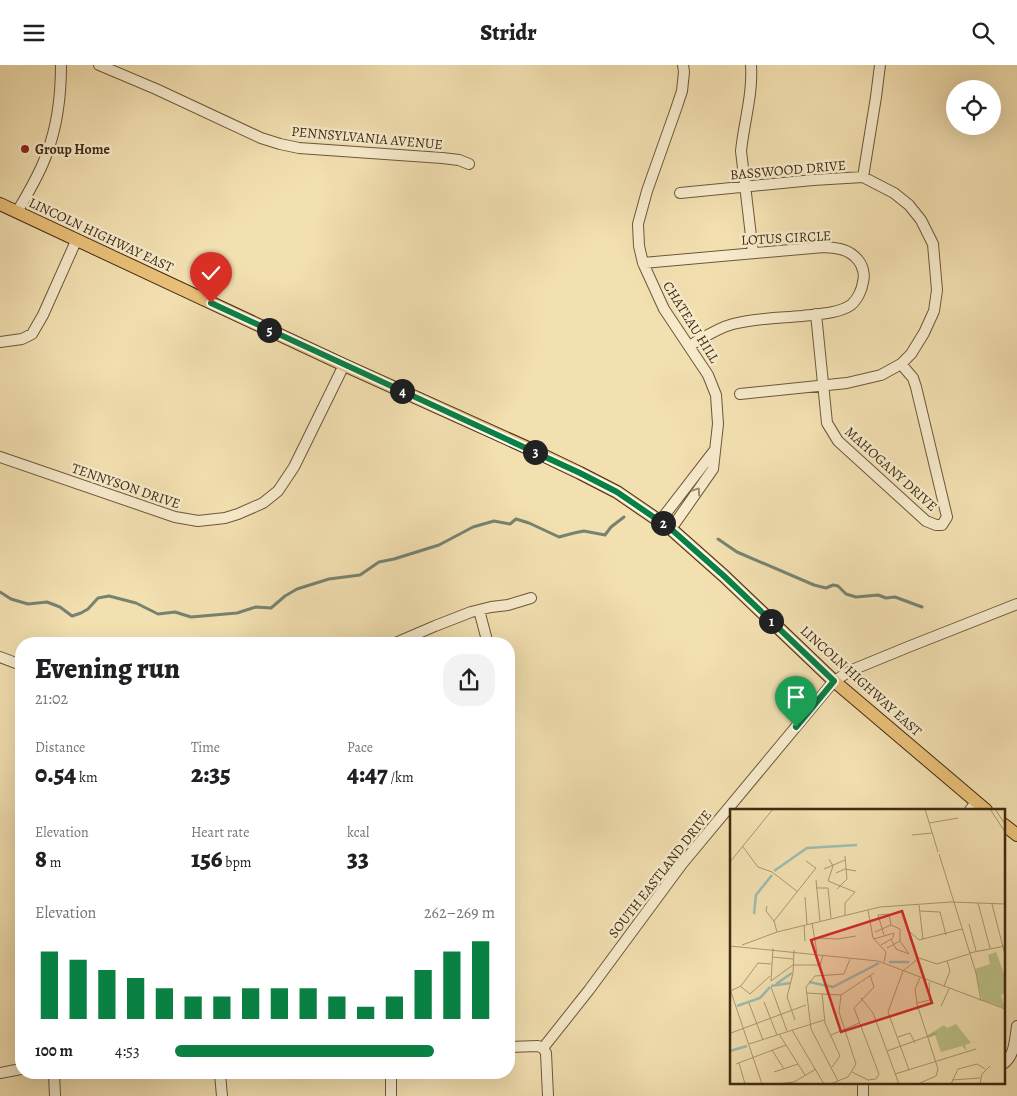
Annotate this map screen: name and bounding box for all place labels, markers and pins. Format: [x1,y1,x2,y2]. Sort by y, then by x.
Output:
place label: Group Home [35,140,110,159]
marker: Group Home [19,143,31,155]
pin [190,252,232,303]
pin: 5 [256,317,282,343]
pin: 4 [390,379,414,403]
pin: 3 [522,439,548,465]
pin: 2 [650,511,676,535]
pin: 1 [758,609,784,633]
pin [775,676,817,727]

